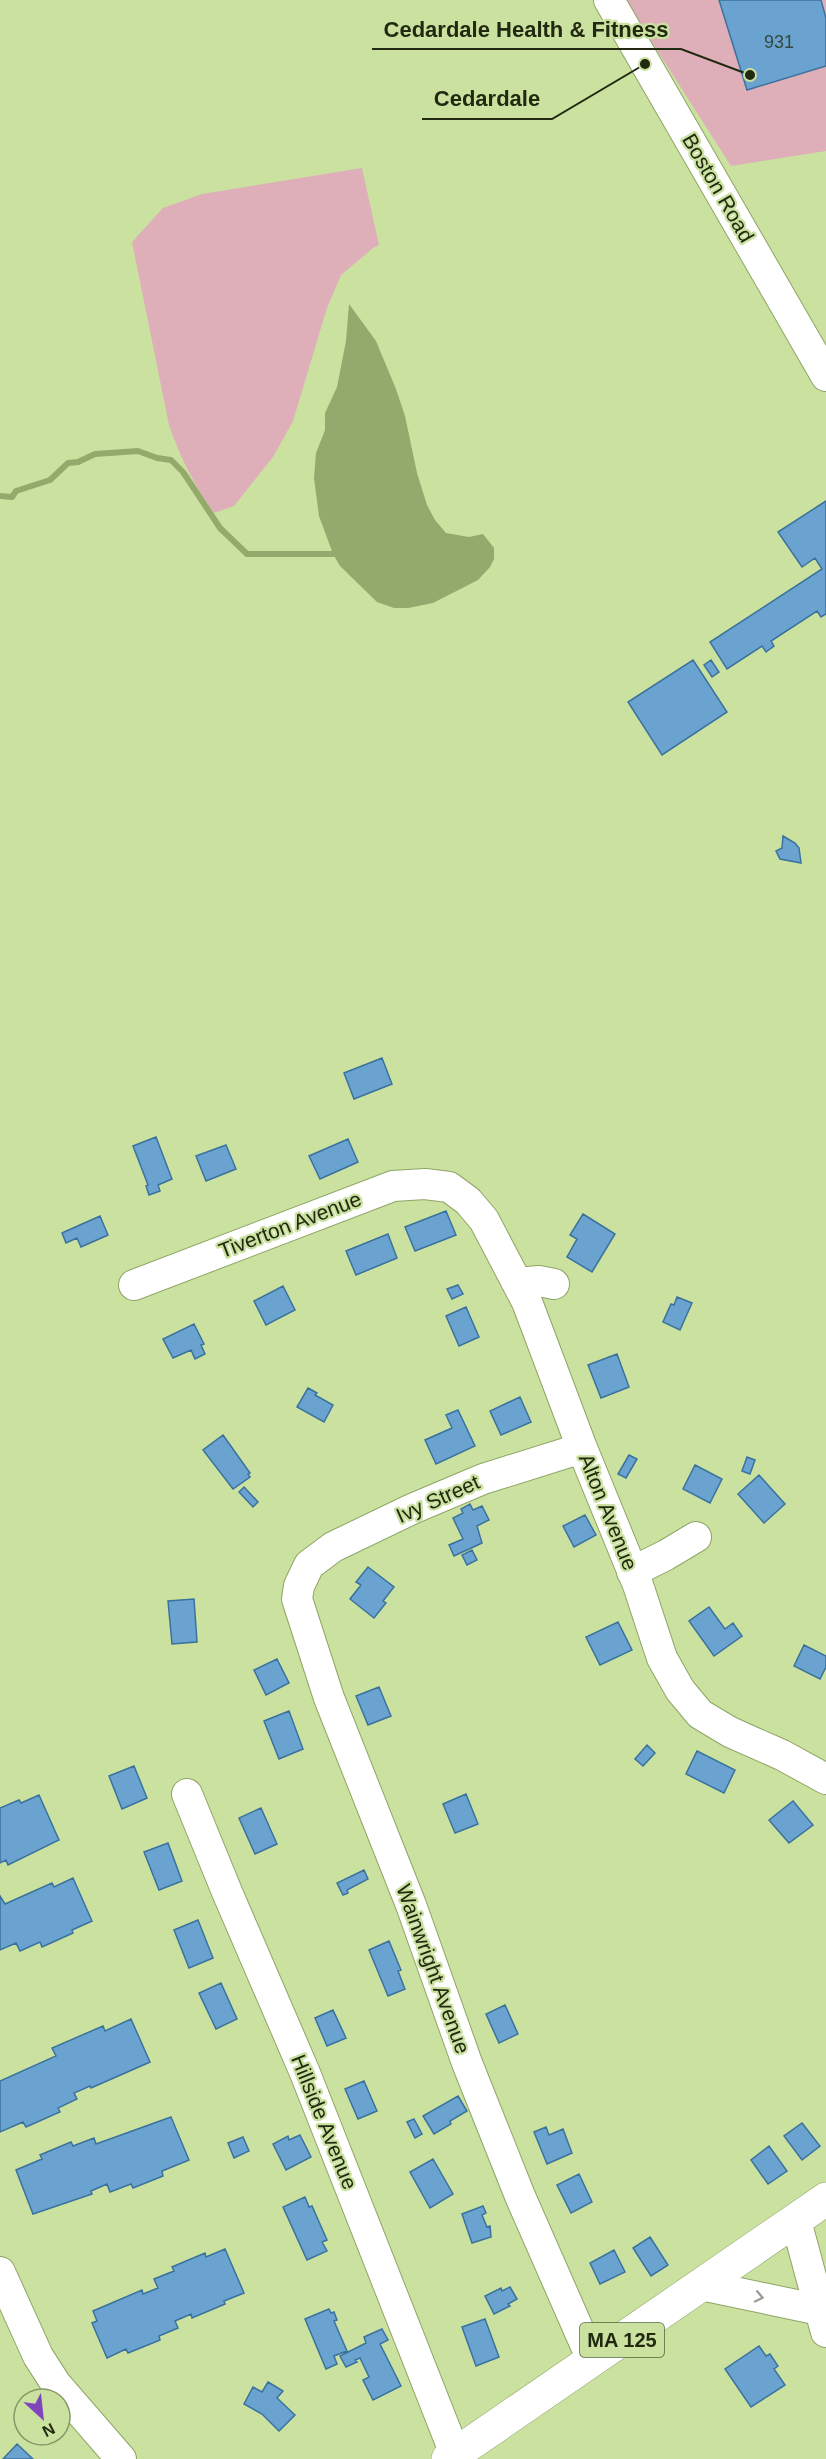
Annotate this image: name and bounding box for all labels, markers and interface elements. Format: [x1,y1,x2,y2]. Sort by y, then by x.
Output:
callout: Cedardale Health & Fitness [372,9,681,49]
text: Cedardale Health & Fitness [384,17,668,42]
house number: 931 [764,32,794,52]
callout: Cedardale [422,79,552,119]
text: Cedardale [434,86,540,111]
street label: Boston Road [678,129,759,246]
street label: Tiverton Avenue [215,1187,364,1262]
street label: Alton Avenue [575,1450,642,1573]
street label: Ivy Street [393,1470,483,1527]
street label: Wainwright Avenue [392,1881,475,2057]
street label: Hillside Avenue [287,2051,362,2193]
one-way arrow [753,2290,763,2303]
road number: MA 125 [580,2323,664,2357]
north arrow [12,2387,72,2447]
text: N [40,2420,58,2440]

